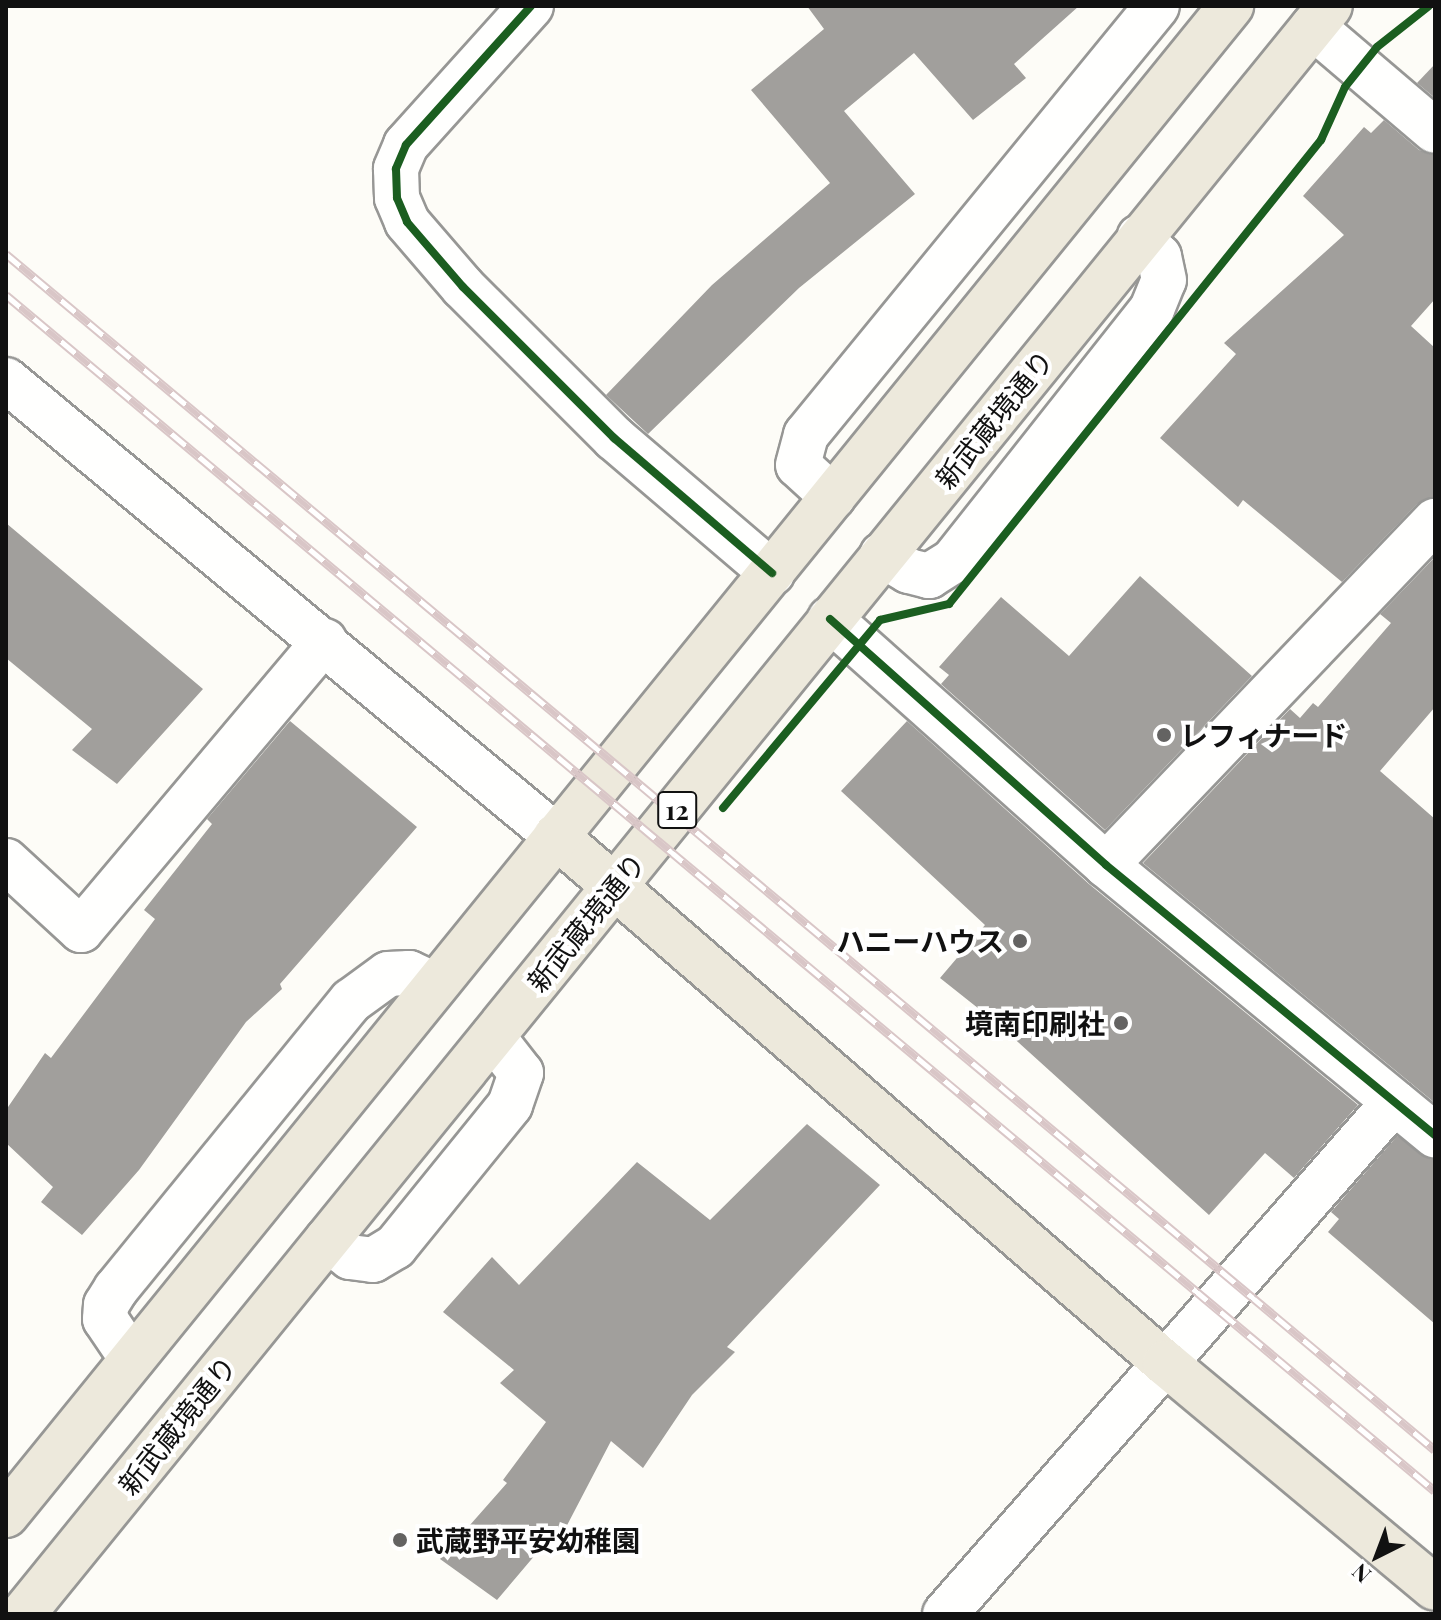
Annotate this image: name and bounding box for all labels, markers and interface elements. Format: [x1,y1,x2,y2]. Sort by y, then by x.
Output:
street label: 新武蔵境通り [928,343,1060,495]
place label: レフィナード [1180,718,1348,752]
marker: レフィナード [1155,726,1173,744]
road number: 12 [657,788,697,832]
street label: 新武蔵境通り [520,846,652,998]
place label: ハニーハウス [836,924,1004,958]
marker: ハニーハウス [1011,932,1029,950]
place label: 境南印刷社 [965,1006,1105,1040]
marker: 境南印刷社 [1112,1014,1130,1032]
street label: 新武蔵境通り [111,1349,243,1501]
north arrow [1337,1516,1417,1596]
place label: 武蔵野平安幼稚園 [416,1523,640,1557]
marker: 武蔵野平安幼稚園 [391,1531,409,1549]
text: N [1345,1557,1377,1590]

